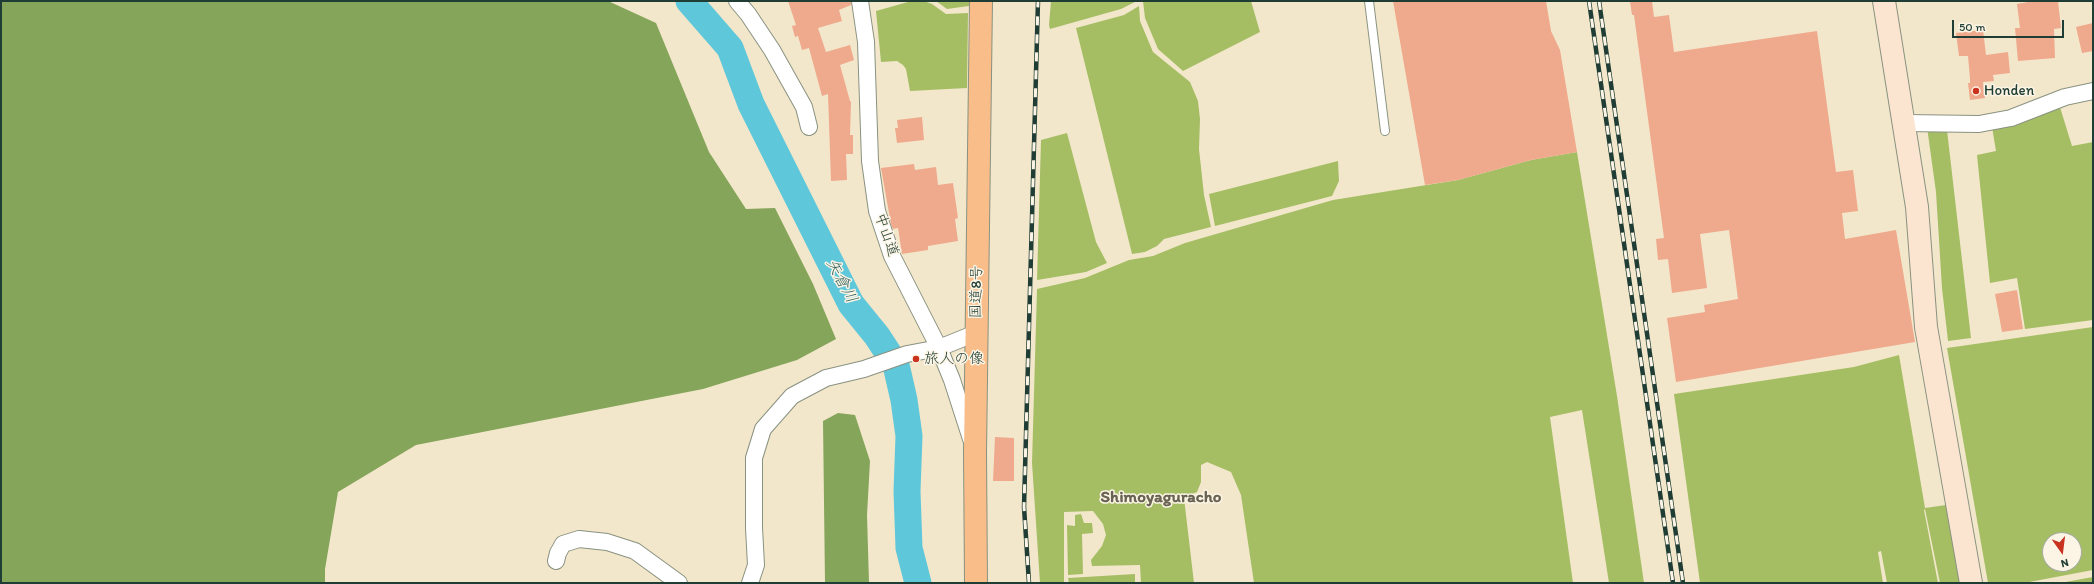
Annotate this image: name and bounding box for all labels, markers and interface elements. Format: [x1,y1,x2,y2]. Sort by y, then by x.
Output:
scale bar [1954,12,2066,38]
text: 50 m [1959,20,1985,34]
place label: Honden [1984,82,2034,100]
marker: Honden [1971,86,1981,96]
street label: 中山道 [870,211,902,259]
water label: 矢倉川 [821,255,861,307]
street label: 国道8号 [968,265,986,319]
place label: 旅人の像 [924,350,984,368]
marker: 旅人の像 [911,354,921,364]
district label: Shimoyaguracho [1101,488,1221,508]
north arrow [2042,532,2082,572]
text: N [2060,556,2070,570]

